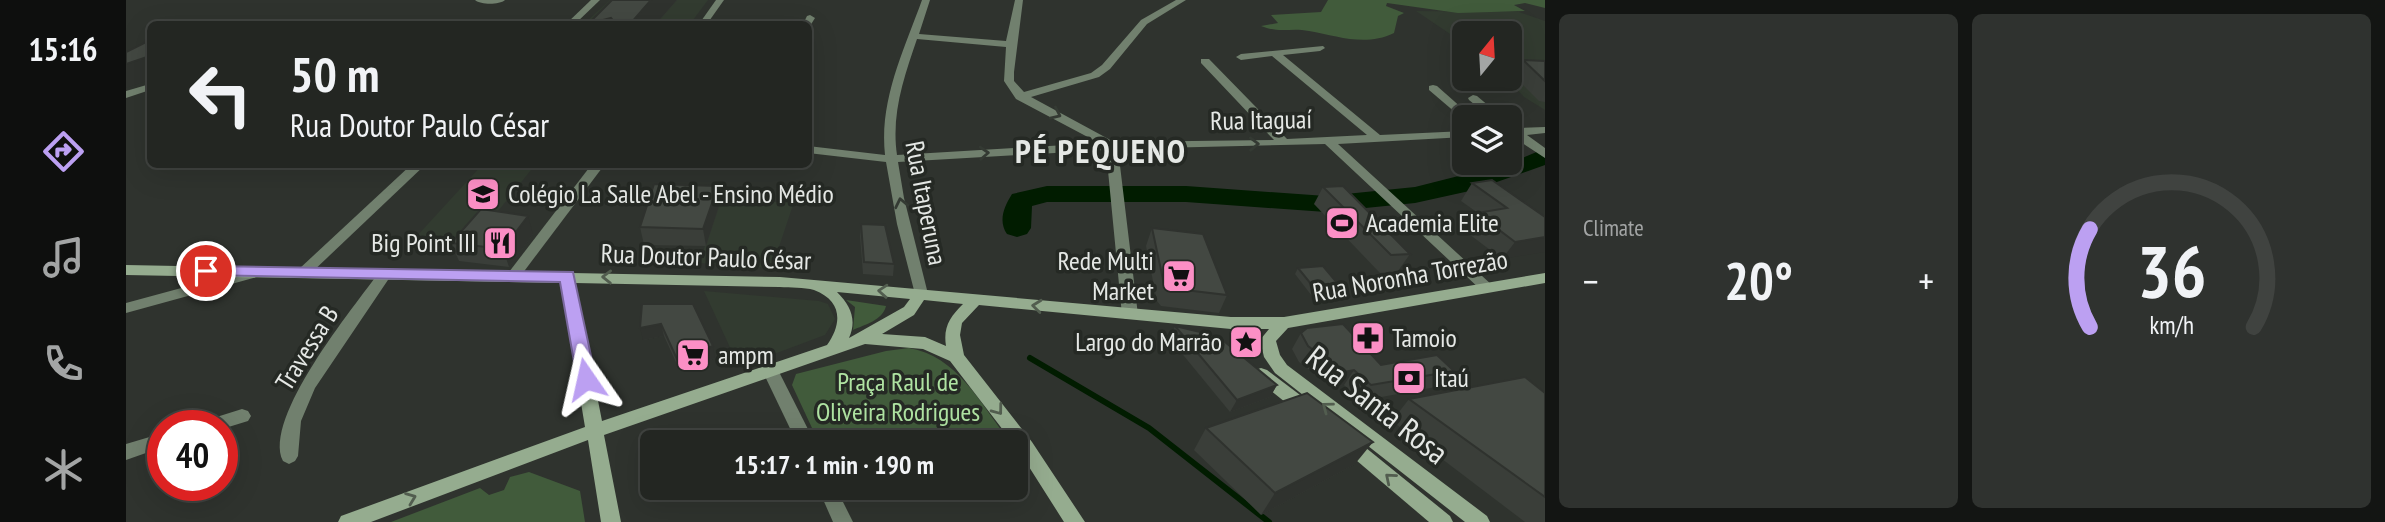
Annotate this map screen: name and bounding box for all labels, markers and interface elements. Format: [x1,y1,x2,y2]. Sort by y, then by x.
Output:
north arrow [1452,21,1522,91]
map controls [1452,21,1522,175]
text: 15:16 [28,28,98,70]
text: 50 m [290,42,379,106]
icon: left [175,49,266,140]
street label: Rua Itaguaí [1210,102,1313,137]
text: Rua Doutor Paulo César [290,104,549,146]
button: layers [1452,105,1522,175]
one-way arrow [1049,106,1061,120]
icon: directions [39,127,88,176]
district label: PÉ PEQUENO [1015,129,1187,172]
one-way arrow [1249,136,1259,152]
street label: Rua Itaperuna [898,138,955,268]
one-way arrow [979,146,990,161]
school or university icon: Colégio La Salle Abel - Ensino Médio [464,175,502,213]
place label: Colégio La Salle Abel - Ensino Médio [508,177,834,210]
one-way arrow [895,197,910,209]
sports icon: Academia Elite [1323,204,1361,242]
place label: Academia Elite [1366,206,1499,239]
text: Climate [1583,213,1644,242]
text: 36 [2137,223,2206,317]
restaurant icon: Big Point III [481,224,519,262]
place label: Big Point III [371,226,476,259]
icon: music [39,233,88,282]
street label: Rua Doutor Paulo César [600,236,812,277]
pin [176,241,236,301]
street label: Rua Noronha Torrezão [1310,242,1510,309]
place label: Rede Multi Market [1058,244,1154,307]
text: 20° [1724,247,1793,314]
icon: arrive [187,252,225,290]
text: − [1583,256,1599,305]
text: + [1918,256,1934,305]
supermarket icon: Rede Multi Market [1160,257,1198,295]
one-way arrow [601,269,612,285]
one-way arrow [877,284,888,299]
street label: Travessa B [268,299,345,396]
one-way arrow [1031,299,1042,314]
text: km/h [2149,309,2194,341]
pharmacy icon: Tamoio [1349,319,1387,357]
place label: Tamoio [1392,321,1457,354]
place icon: Largo do Marrão [1227,323,1265,361]
place label: Largo do Marrão [1075,325,1222,358]
supermarket icon: ampm [674,336,712,374]
street label: Rua Santa Rosa [1298,336,1457,473]
place label: ampm [718,338,774,371]
icon: phone [39,339,88,388]
position arrow [549,342,623,416]
bank icon: Itaú [1390,359,1428,397]
place label: Itaú [1434,361,1469,394]
park label: Praça Raul de Oliveira Rodrigues [816,365,980,428]
one-way arrow [990,403,1003,415]
one-way arrow [1323,403,1335,416]
speed limit sign: 40 [147,410,238,501]
icon: climate [39,445,88,494]
text: 15:17 · 1 min · 190 m [734,448,934,481]
one-way arrow [1386,474,1399,486]
one-way arrow [405,492,417,506]

